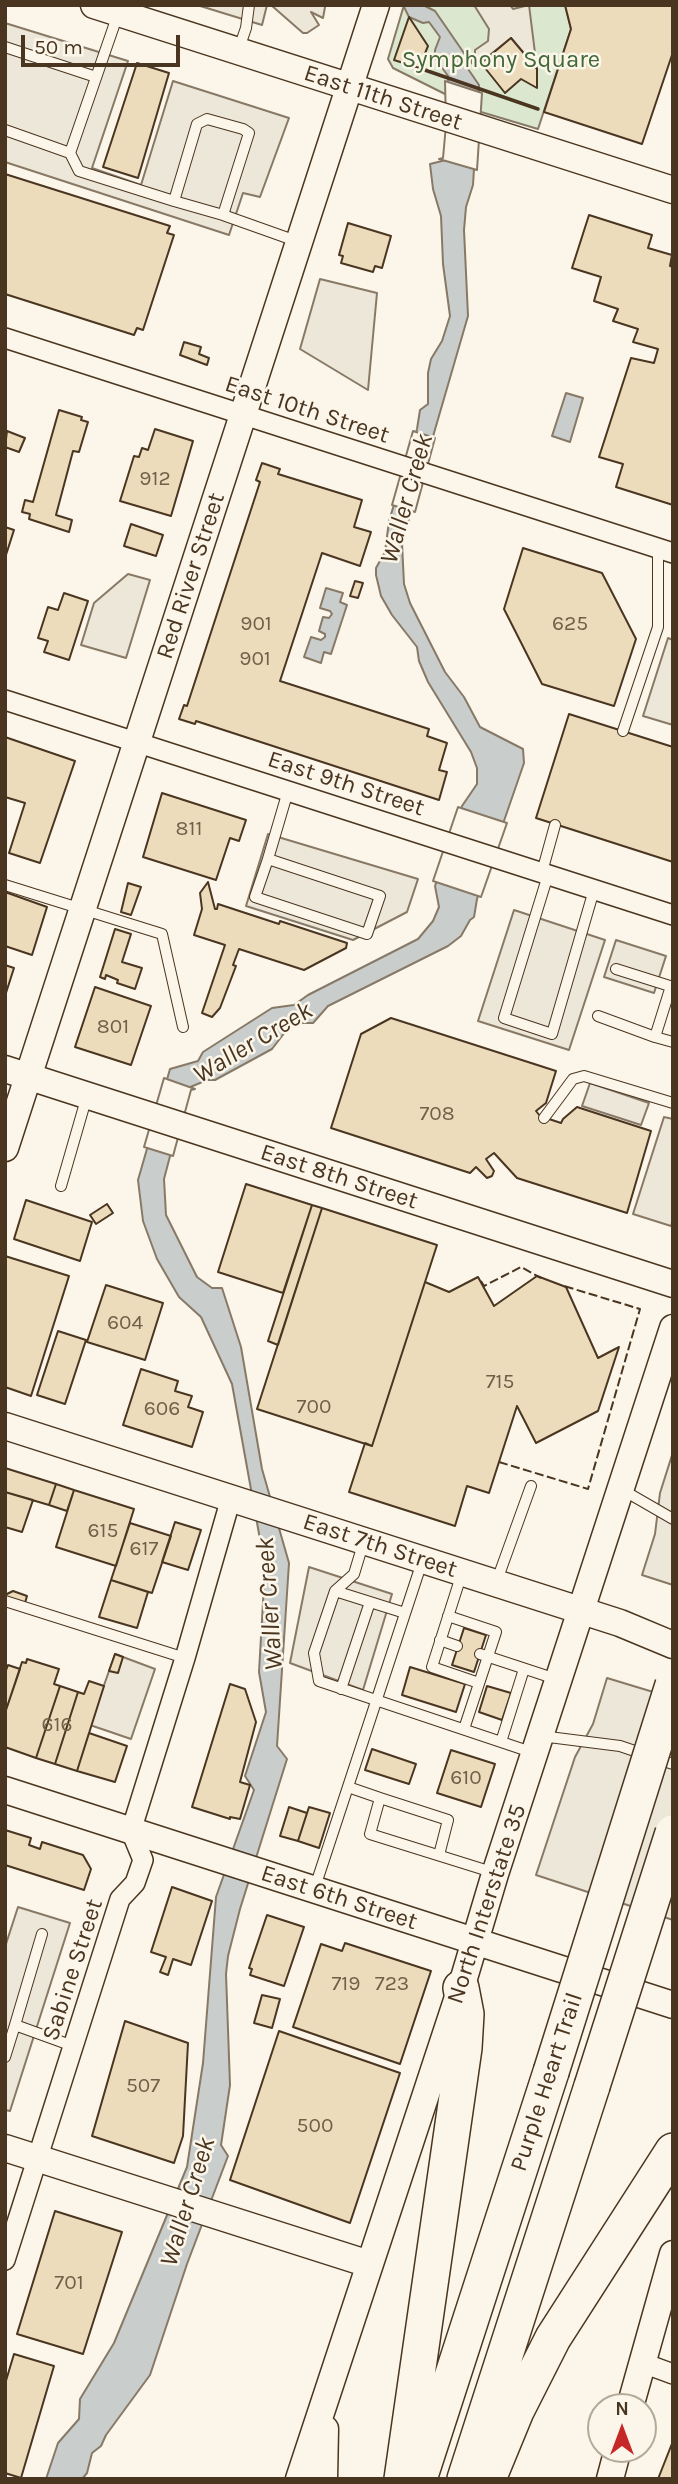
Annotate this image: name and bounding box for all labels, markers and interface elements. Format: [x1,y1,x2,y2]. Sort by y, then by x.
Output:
scale bar [24,21,184,65]
text: 50 m [34,35,83,59]
park label: Symphony Square [402,46,600,74]
street label: East 11th Street [300,59,466,137]
street label: East 10th Street [221,370,393,450]
water label: Waller Creek [374,431,440,567]
house number: 912 [139,466,171,492]
street label: Red River Street [151,489,231,663]
house number: 901 [240,611,272,637]
house number: 625 [552,611,588,637]
house number: 901 [239,646,271,672]
street label: East 9th Street [264,745,428,823]
house number: 811 [176,816,202,842]
water label: Waller Creek [188,995,318,1091]
house number: 801 [97,1014,129,1040]
house number: 708 [419,1101,455,1127]
street label: East 8th Street [257,1138,421,1216]
house number: 604 [107,1310,143,1336]
house number: 715 [486,1369,514,1395]
house number: 700 [297,1394,331,1420]
house number: 606 [144,1396,180,1422]
street label: East 7th Street [299,1508,461,1584]
house number: 615 [88,1518,118,1544]
house number: 617 [130,1536,158,1562]
water label: Waller Creek [250,1536,290,1672]
house number: 616 [42,1712,72,1738]
house number: 610 [450,1765,482,1791]
street label: North Interstate 35 [441,1801,533,2007]
street label: East 6th Street [257,1859,421,1937]
street label: Sabine Street [37,1895,109,2045]
house number: 719 [332,1971,360,1997]
house number: 723 [375,1971,409,1997]
street label: Purple Heart Trail [505,1989,589,2175]
house number: 507 [126,2073,160,2099]
house number: 500 [297,2113,333,2139]
water label: Waller Creek [154,2134,222,2270]
house number: 701 [54,2270,84,2296]
north arrow [587,2393,657,2463]
text: N [615,2398,629,2420]

